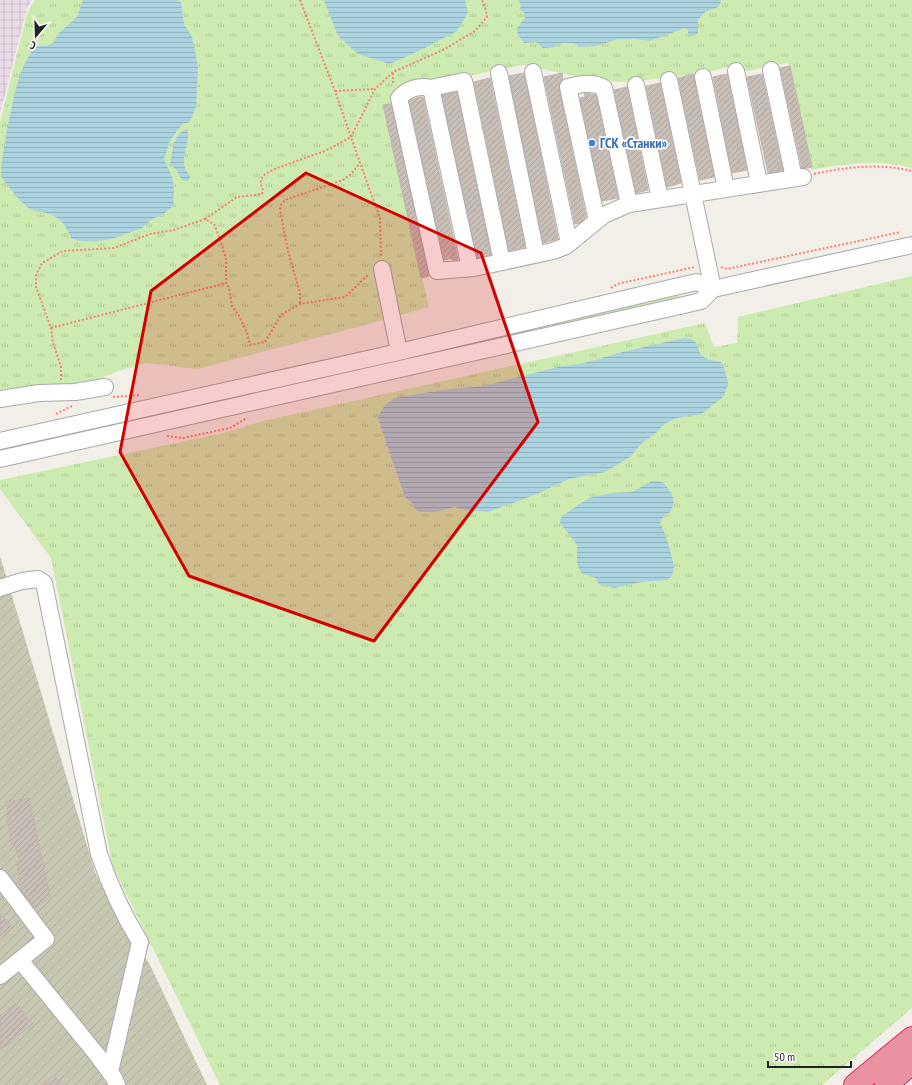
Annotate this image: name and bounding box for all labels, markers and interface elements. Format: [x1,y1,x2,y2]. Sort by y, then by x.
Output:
north arrow [16,16,56,56]
text: С [28,38,37,53]
place label: ГСК «Станки» [600,134,668,152]
marker: ГСК «Станки» [587,138,597,148]
scale bar [768,1043,851,1069]
text: 50 m [774,1049,795,1064]

